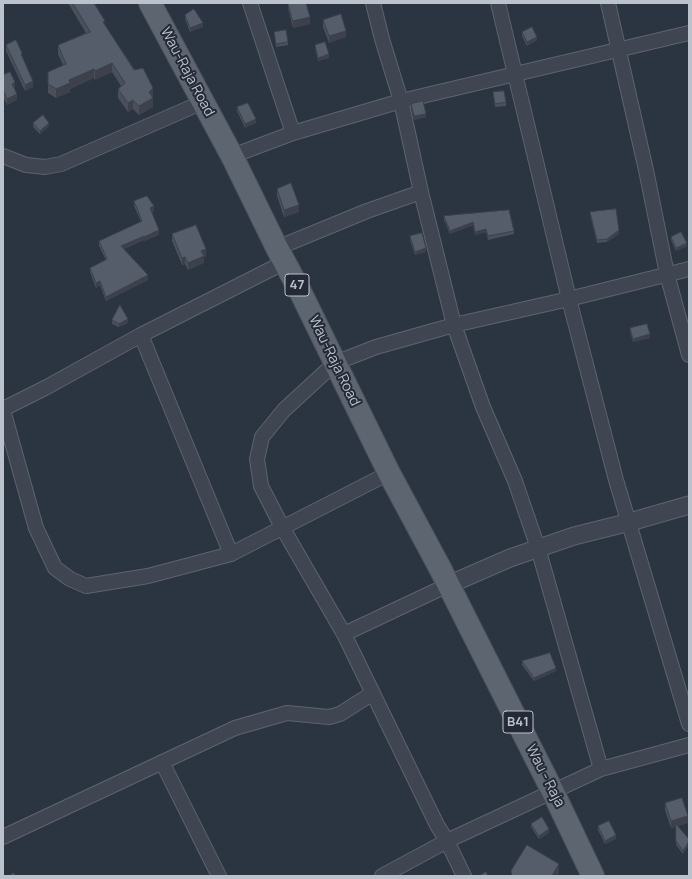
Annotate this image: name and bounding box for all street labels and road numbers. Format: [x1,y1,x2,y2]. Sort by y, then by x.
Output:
street label: Wau-Raja Road [157,25,217,119]
road number: 47 [285,274,309,296]
street label: Wau-Raja Road [305,313,363,409]
road number: B41 [503,711,533,733]
street label: Wau - Raja [522,742,568,810]

